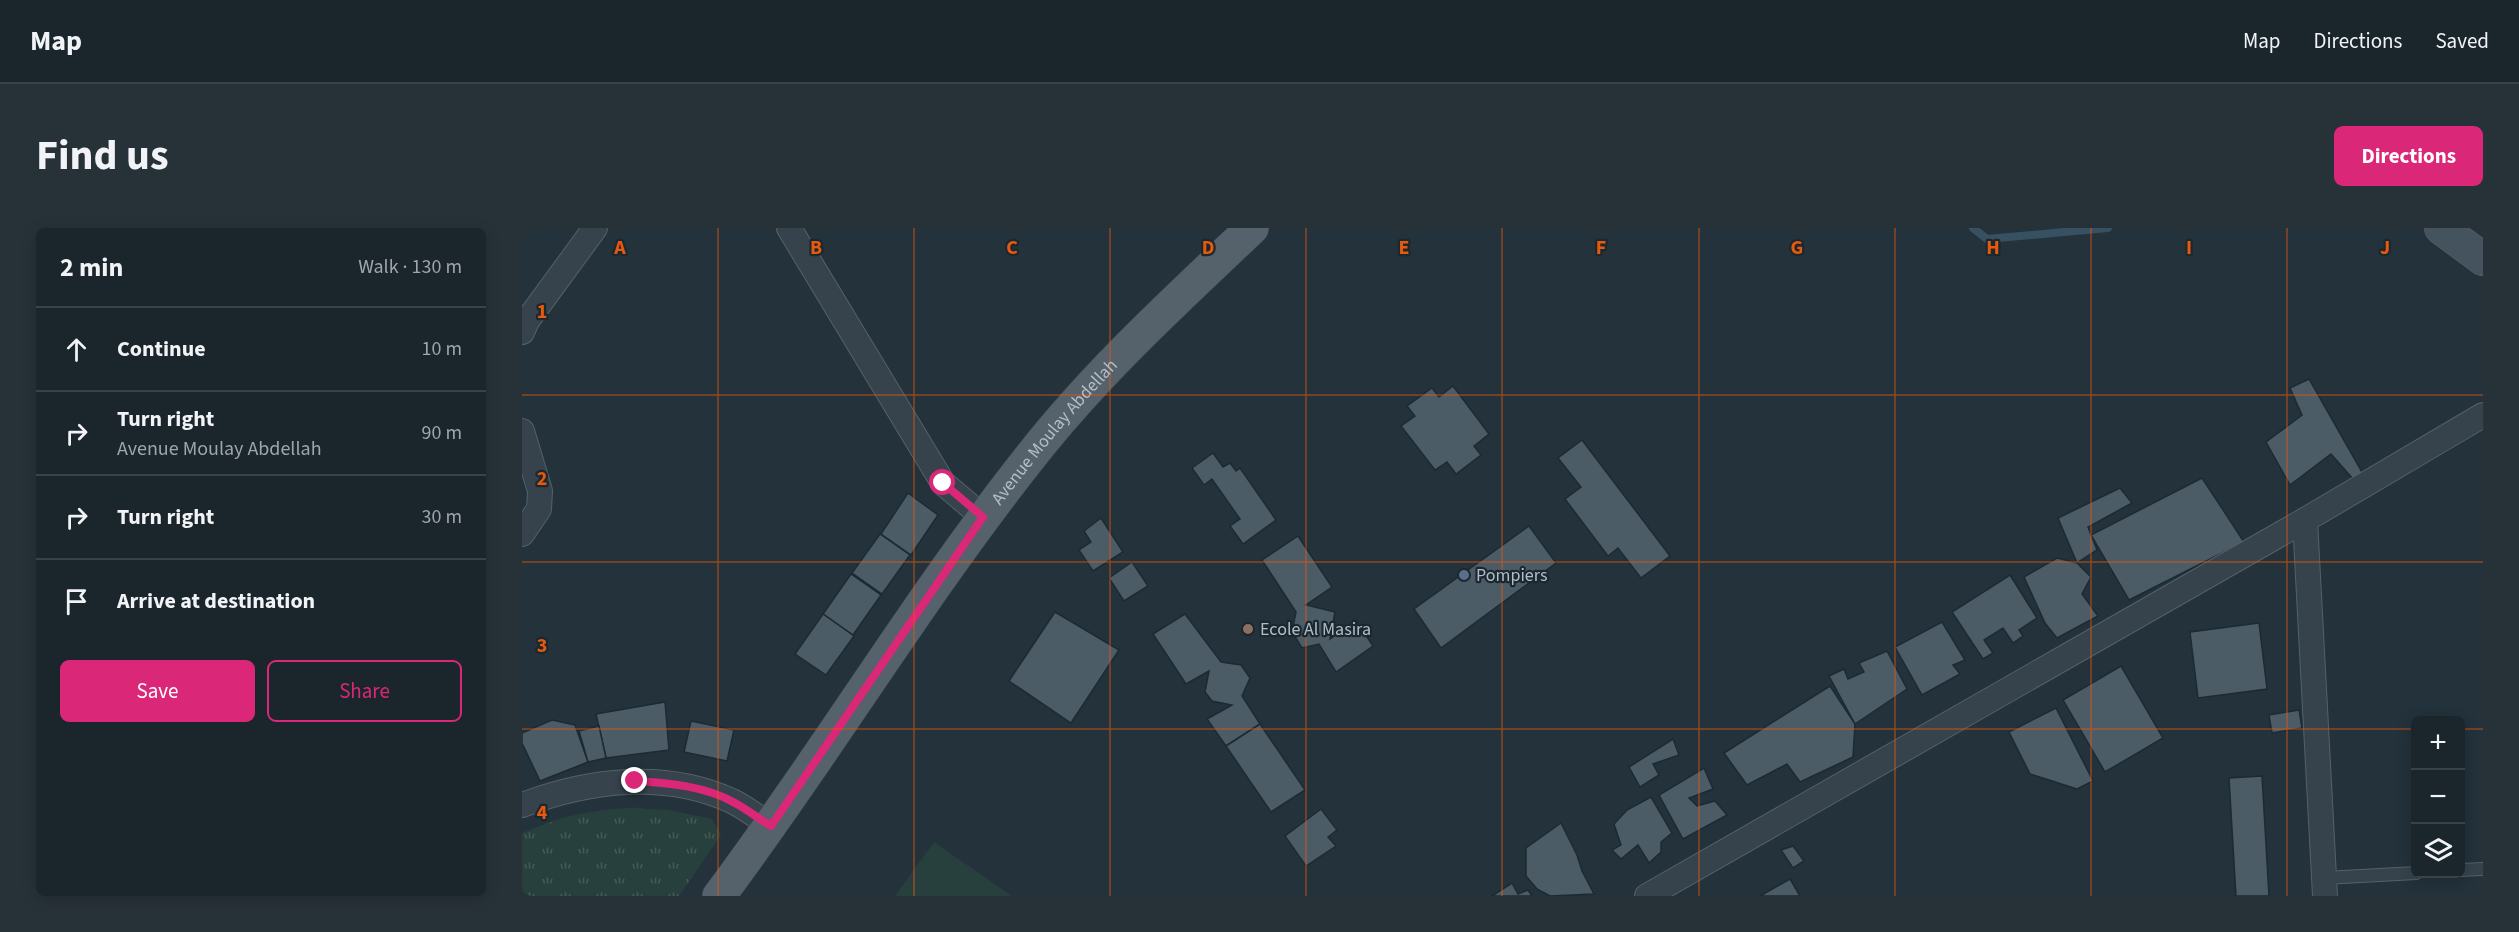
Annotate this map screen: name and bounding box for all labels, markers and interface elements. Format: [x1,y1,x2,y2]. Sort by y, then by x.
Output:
text: Map [30,21,82,61]
text: Map [2243,26,2281,56]
text: Directions [2314,26,2402,56]
text: Saved [2435,26,2489,56]
text: Find us [36,126,169,186]
button: Directions [2334,126,2483,186]
text: A [613,234,626,262]
text: B [810,234,822,262]
text: C [1006,234,1018,262]
text: D [1202,234,1214,262]
text: E [1399,234,1409,262]
text: F [1596,234,1606,262]
text: G [1791,234,1803,262]
text: H [1986,234,2000,262]
text: I [2186,234,2192,262]
text: J [2380,234,2390,262]
text: 2 min [60,249,123,286]
text: Walk · 130 m [358,253,462,281]
text: 1 [537,298,547,326]
icon: ahead [60,333,93,366]
text: Continue [117,333,206,365]
text: 10 m [422,335,462,363]
street label: Avenue Moulay Abdellah [986,353,1123,510]
text: Turn right [117,403,214,435]
icon: right [60,417,93,450]
text: 90 m [422,419,462,447]
text: Avenue Moulay Abdellah [117,435,322,463]
text: 2 [537,465,547,493]
route start [929,469,955,495]
icon: right [60,501,93,534]
text: Turn right [117,501,214,533]
text: 30 m [422,503,462,531]
place label: Pompiers [1476,563,1548,588]
marker: Pompiers [1457,568,1471,582]
icon: arrive [60,585,93,618]
text: Arrive at destination [117,585,315,617]
place label: Ecole Al Masira [1260,617,1371,642]
marker: Ecole Al Masira [1241,622,1255,636]
text: 3 [537,632,547,660]
button: Save [60,660,255,722]
button: Share [267,660,462,722]
map controls [2411,716,2465,878]
button: + [2411,716,2465,770]
route end [621,767,647,793]
button: − [2411,770,2465,824]
text: 4 [537,799,548,827]
button: layers [2411,824,2465,878]

